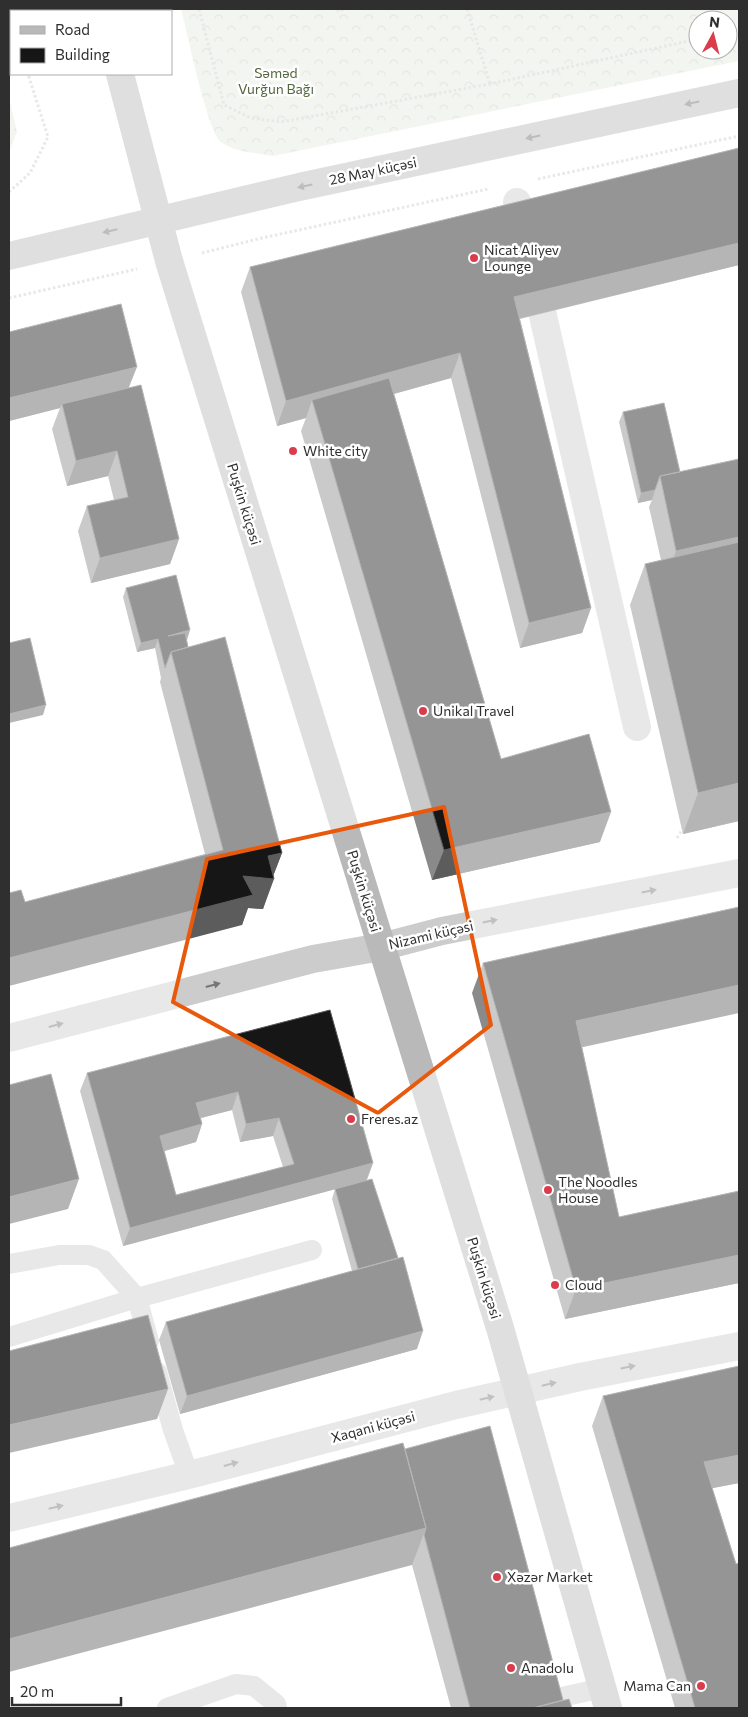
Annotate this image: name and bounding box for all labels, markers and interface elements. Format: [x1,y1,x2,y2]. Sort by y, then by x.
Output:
legend [10,10,172,75]
north arrow [688,10,738,60]
text: N [708,13,721,31]
text: Road [55,20,90,38]
text: Building [55,45,110,63]
park label: Səməd Vurğun Bağı [238,64,314,97]
one-way arrow [683,100,699,108]
one-way arrow [525,133,540,141]
street label: 28 May küçəsi [328,153,418,188]
one-way arrow [298,182,313,190]
one-way arrow [103,227,118,235]
place label: Nicat Aliyev Lounge [484,241,559,274]
marker: Nicat Aliyev Lounge [468,252,480,264]
place label: White city [303,442,368,459]
marker: White city [287,445,299,457]
street label: Puşkin küçəsi [224,461,265,547]
place label: Unikal Travel [433,702,514,719]
marker: Unikal Travel [417,705,429,717]
street label: Puşkin küçəsi [344,848,385,934]
one-way arrow [641,886,657,894]
street label: Nizami küçəsi [387,917,475,953]
one-way arrow [482,917,498,925]
one-way arrow [206,980,221,988]
one-way arrow [48,1021,63,1029]
place label: Freres.az [361,1110,418,1127]
marker: Freres.az [345,1113,357,1125]
place label: The Noodles House [558,1173,638,1206]
marker: The Noodles House [542,1184,554,1196]
street label: Puşkin küçəsi [464,1235,505,1321]
place label: Cloud [565,1276,602,1293]
marker: Cloud [549,1279,561,1291]
one-way arrow [621,1363,637,1371]
one-way arrow [541,1380,556,1388]
one-way arrow [479,1394,494,1402]
street label: Xaqani küçəsi [329,1407,417,1446]
one-way arrow [223,1460,239,1468]
one-way arrow [49,1503,64,1511]
place label: Xəzər Market [507,1568,593,1585]
marker: Xəzər Market [491,1571,503,1583]
place label: Anadolu [521,1659,574,1676]
marker: Anadolu [505,1662,517,1674]
scale bar [12,1674,121,1706]
place label: Mama Can [623,1677,691,1694]
marker: Mama Can [695,1680,707,1692]
text: 20 m [20,1682,54,1700]

